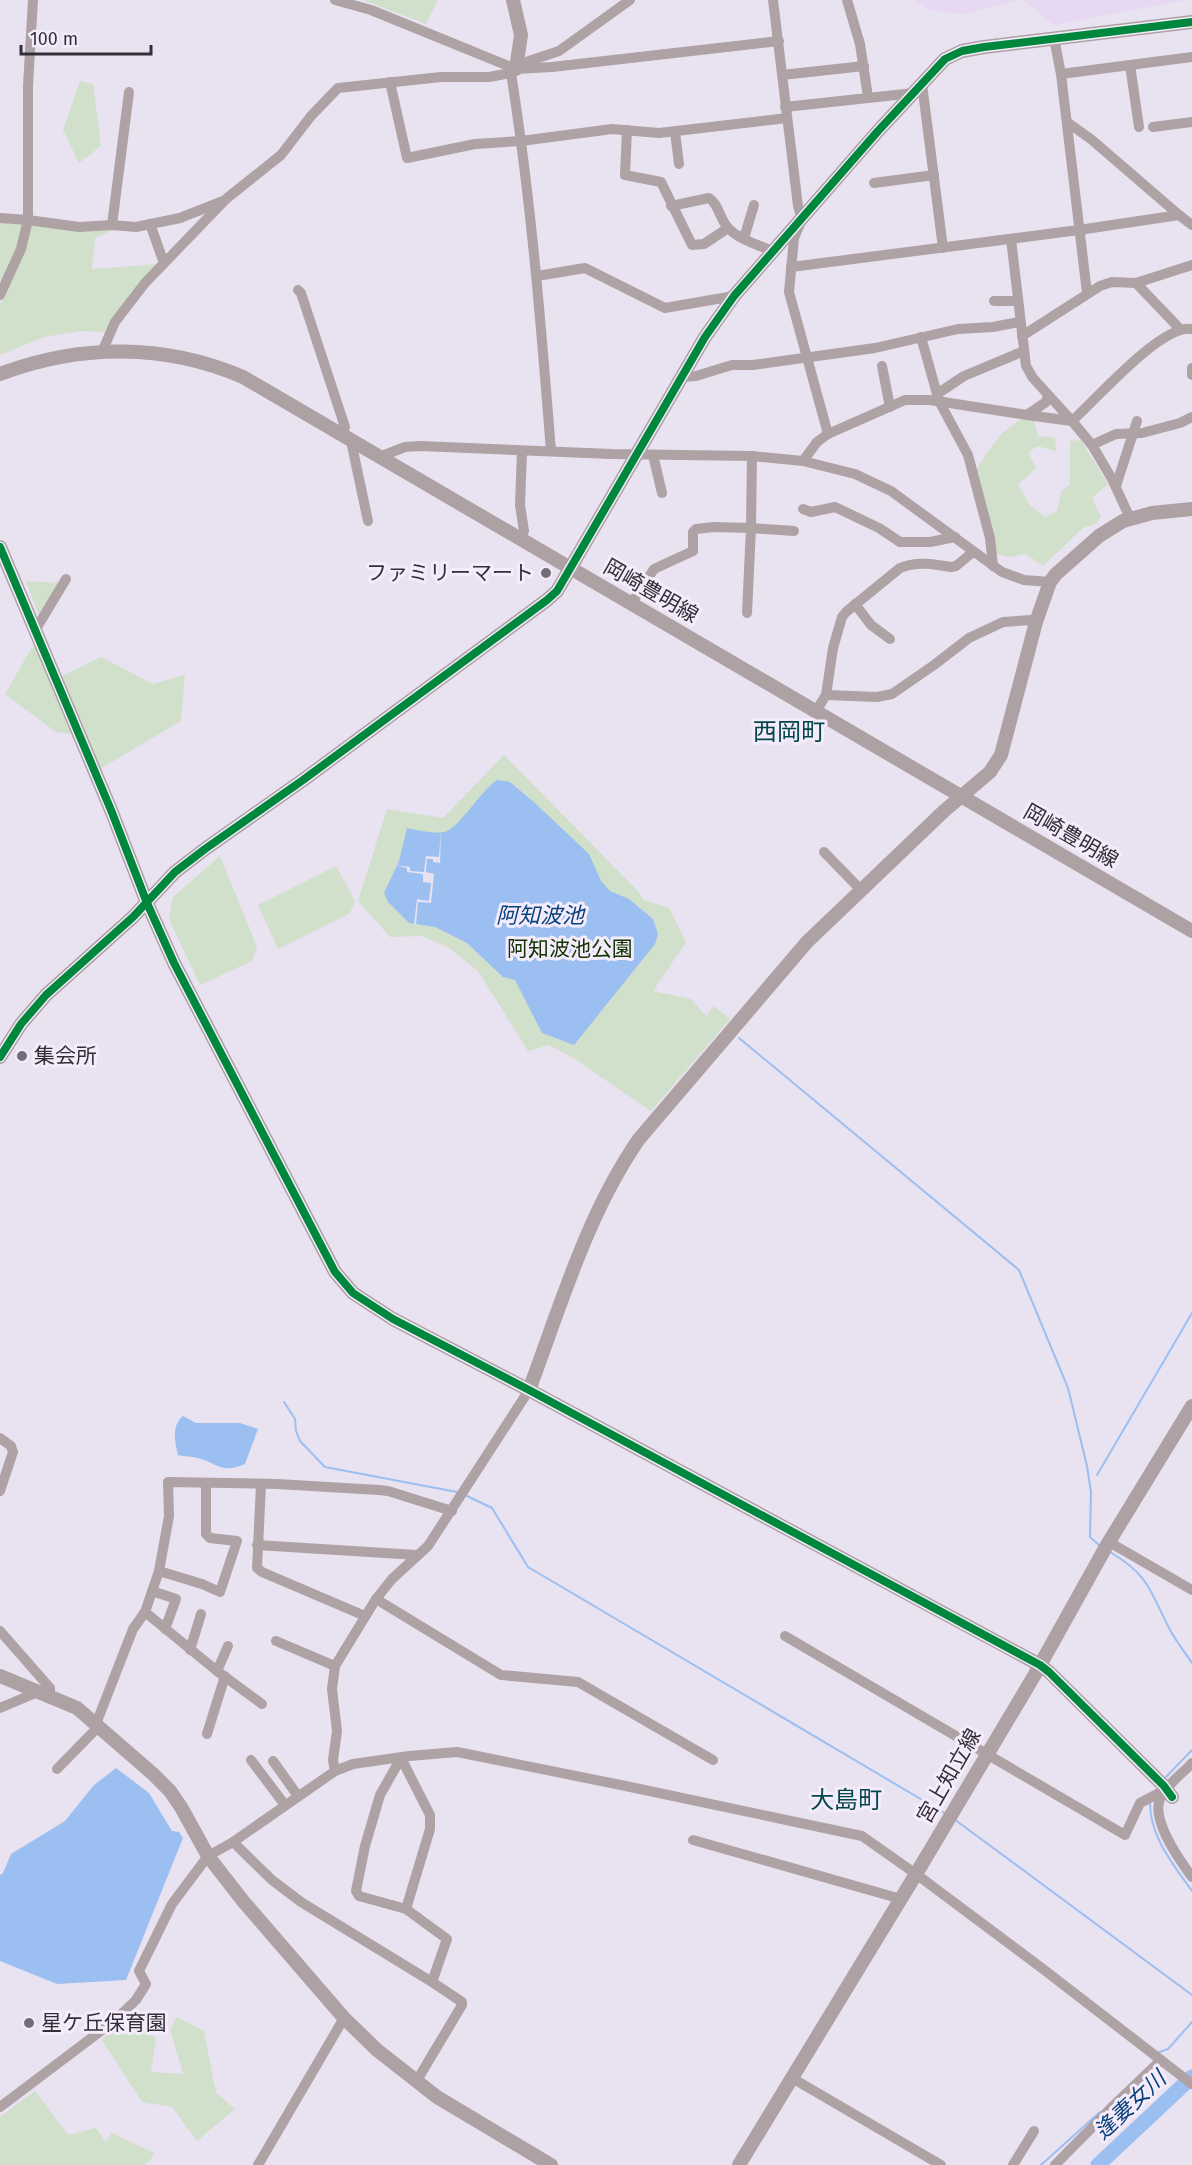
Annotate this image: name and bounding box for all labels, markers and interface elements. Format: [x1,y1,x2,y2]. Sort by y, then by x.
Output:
scale bar [21,18,152,56]
text: 100 m [30,28,78,50]
street label: 岡崎豊明線 [599,553,703,629]
place label: ファミリーマート [366,560,534,586]
marker: ファミリーマート [539,566,553,580]
district label: 西岡町 [753,718,825,746]
street label: 岡崎豊明線 [1019,798,1123,874]
water label: 阿知波池 [496,902,586,929]
park label: 阿知波池公園 [507,936,633,962]
place label: 集会所 [34,1043,97,1069]
marker: 集会所 [15,1049,29,1063]
street label: 宮上知立線 [911,1724,987,1828]
district label: 大島町 [810,1786,882,1814]
place label: 星ケ丘保育園 [41,2010,167,2036]
marker: 星ケ丘保育園 [22,2016,36,2030]
water label: 逢妻女川 [1089,2064,1173,2145]

